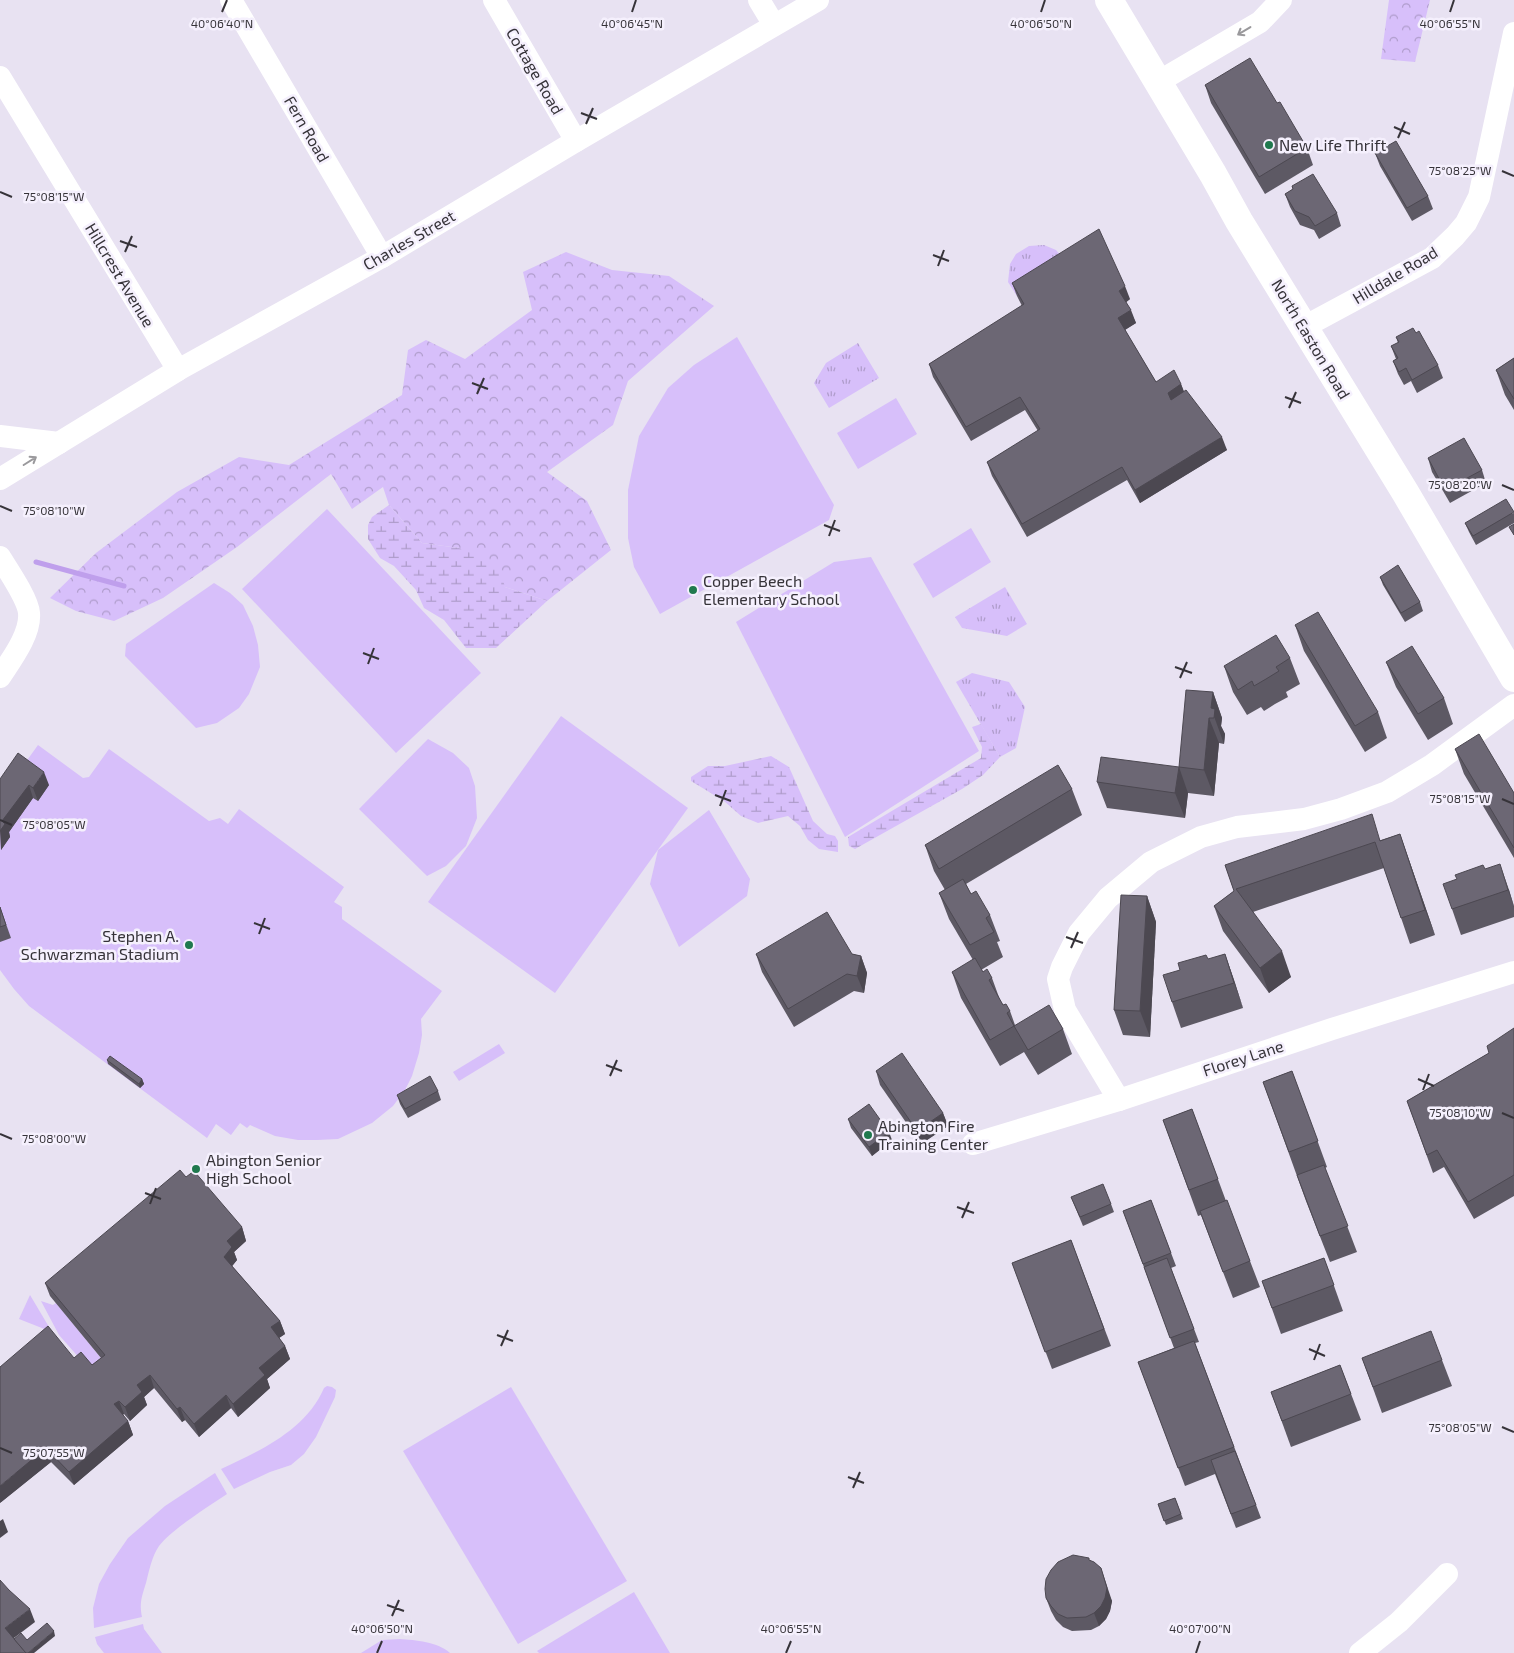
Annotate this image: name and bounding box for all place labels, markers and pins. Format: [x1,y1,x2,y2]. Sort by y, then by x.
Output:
place label: New Life Thrift [1279,135,1386,154]
marker: New Life Thrift [1263,139,1275,151]
place label: Copper Beech Elementary School [703,571,839,608]
marker: Copper Beech Elementary School [687,584,699,596]
place label: Stephen A. Schwarzman Stadium [21,926,179,963]
marker: Stephen A. Schwarzman Stadium [183,939,195,951]
place label: Abington Fire Training Center [878,1116,989,1153]
marker: Abington Fire Training Center [862,1129,874,1141]
place label: Abington Senior High School [206,1150,322,1187]
marker: Abington Senior High School [190,1163,202,1175]

